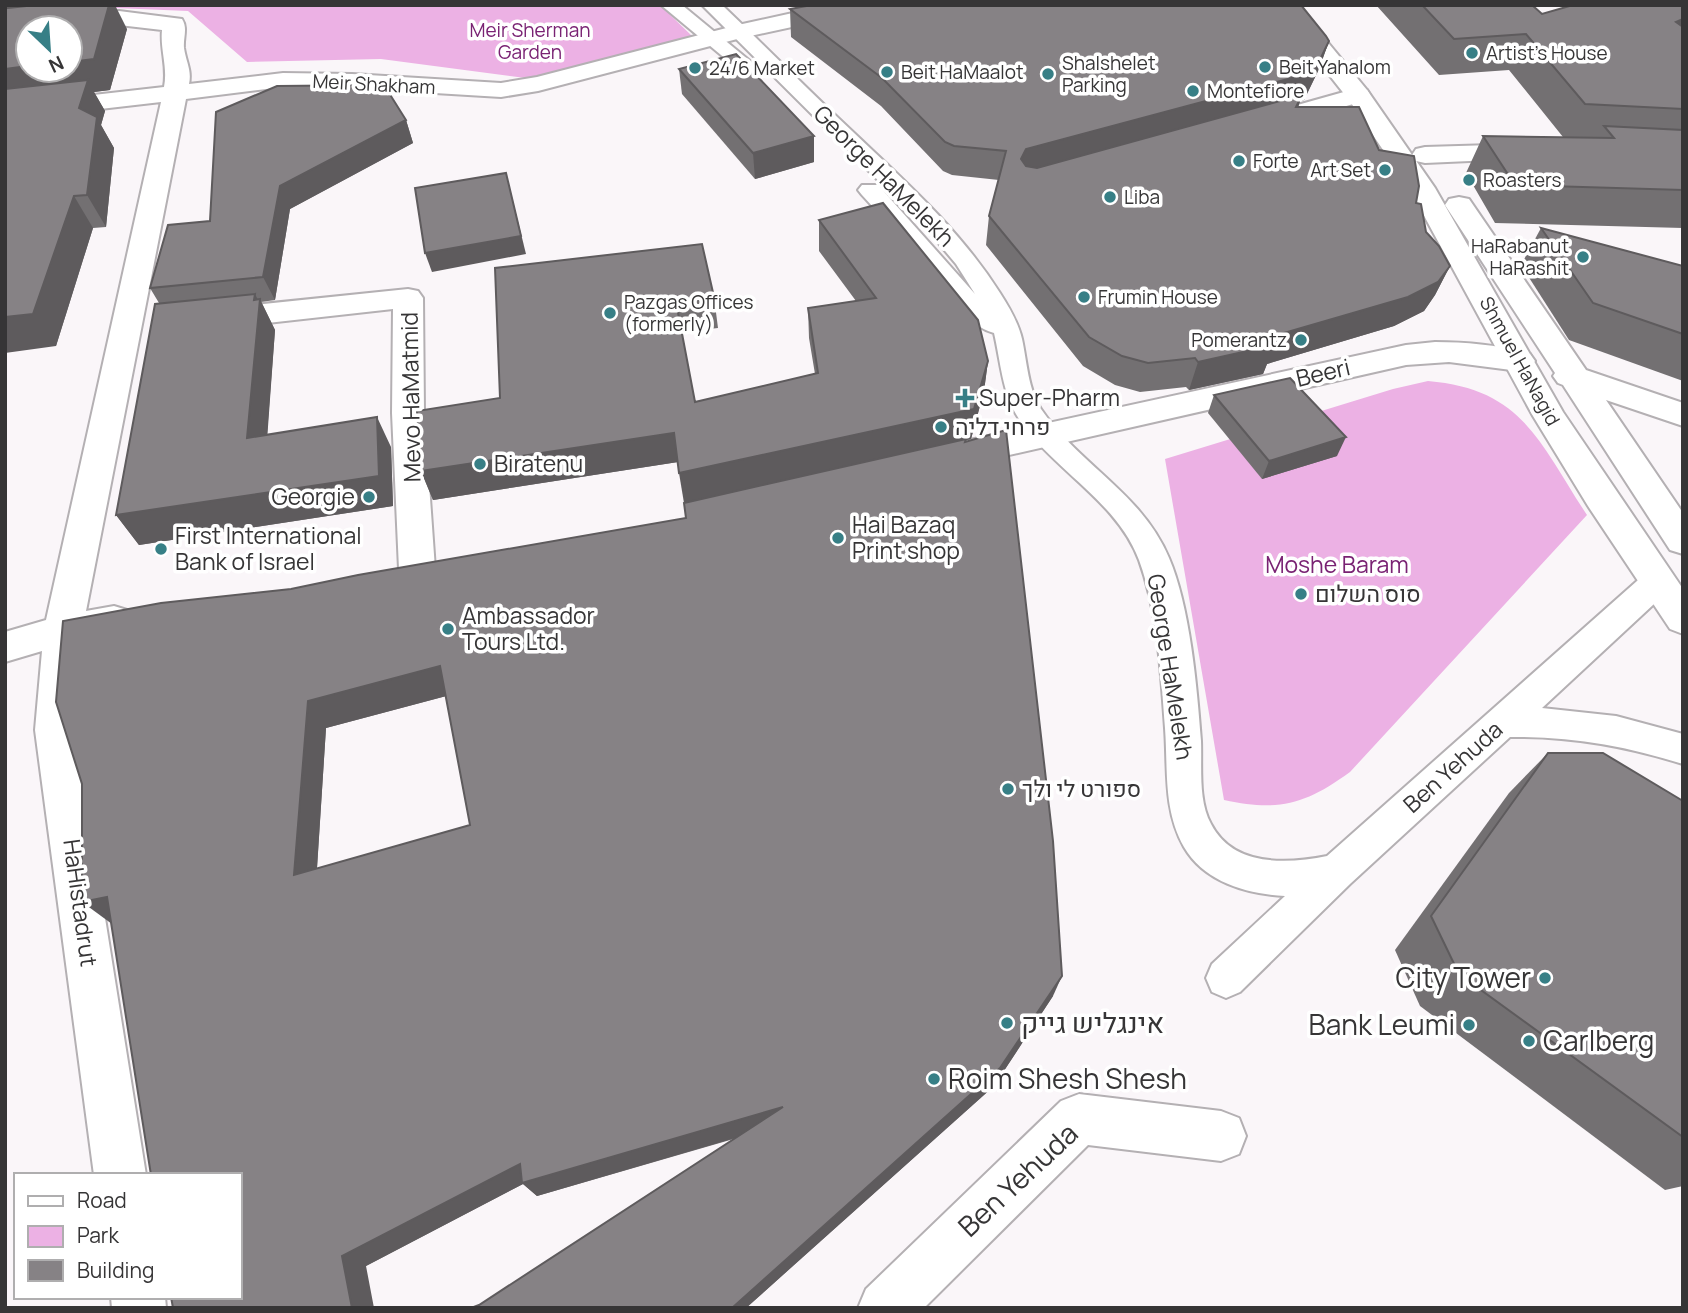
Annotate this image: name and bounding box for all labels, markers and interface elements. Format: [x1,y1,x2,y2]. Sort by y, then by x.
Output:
north arrow [14,14,84,84]
park label: Meir Sherman Garden [469,17,591,65]
place label: Artist's House [1486,40,1608,66]
marker: Artist's House [1464,45,1480,61]
text: N [45,50,68,79]
place label: Shalshelet Parking [1062,50,1156,98]
place label: Beit Yahalom [1279,54,1391,80]
place label: 24/6 Market [709,55,815,81]
place label: Beit HaMaalot [901,59,1024,85]
marker: Beit Yahalom [1257,59,1273,75]
marker: 24/6 Market [687,60,703,76]
marker: Beit HaMaalot [879,64,895,80]
marker: Shalshelet Parking [1040,66,1056,82]
street label: Meir Shakham [312,68,436,100]
place label: Montefiore [1207,78,1304,104]
marker: Montefiore [1185,83,1201,99]
street label: George HaMelekh [807,98,962,253]
place label: Forte [1253,148,1299,174]
marker: Forte [1231,153,1247,169]
place label: Art Set [1310,157,1371,183]
marker: Art Set [1377,162,1393,178]
place label: Roasters [1483,167,1562,193]
marker: Roasters [1461,172,1477,188]
place label: Liba [1124,184,1160,210]
marker: Liba [1102,189,1118,205]
place label: HaRabanut HaRashit [1471,233,1569,281]
marker: HaRabanut HaRashit [1575,249,1591,265]
place label: Frumin House [1098,284,1218,310]
place label: Pazgas Offices (formerly) [624,289,754,337]
marker: Frumin House [1076,289,1092,305]
street label: Shmuel HaNagid [1474,292,1566,430]
marker: Pazgas Offices (formerly) [602,305,618,321]
street label: Mevo HaMatmid [393,312,427,482]
place label: Pomerantz [1191,327,1287,353]
marker: Pomerantz [1293,332,1309,348]
street label: Beeri [1293,350,1353,394]
place label: Super-Pharm [979,381,1120,413]
marker: Super-Pharm [957,390,973,406]
place label: פרחי דליה [955,410,1050,442]
marker: פרחי דליה [933,419,949,435]
place label: Biratenu [494,447,583,479]
marker: Biratenu [472,456,488,472]
place label: Georgie [271,480,355,512]
marker: Georgie [361,489,377,505]
place label: Hai Bazaq Print shop [852,508,960,566]
place label: First International Bank of Israel [175,519,362,577]
marker: Hai Bazaq Print shop [830,530,846,546]
marker: First International Bank of Israel [153,541,169,557]
park label: Moshe Baram [1265,548,1409,580]
street label: George HaMelekh [1140,572,1201,762]
place label: סוס השלום [1315,577,1421,609]
marker: סוס השלום [1293,586,1309,602]
place label: Ambassador Tours Ltd. [462,599,595,657]
marker: Ambassador Tours Ltd. [440,621,456,637]
street label: Ben Yehuda [1396,713,1509,819]
place label: ספורט לי ולך [1022,772,1141,804]
marker: ספורט לי ולך [1000,781,1016,797]
street label: HaHistadrut [56,837,106,969]
place label: City Tower [1395,958,1531,996]
marker: City Tower [1537,970,1553,986]
place label: אינגליש גייק [1021,1003,1164,1041]
place label: Bank Leumi [1309,1005,1455,1043]
marker: אינגליש גייק [999,1015,1015,1031]
marker: Bank Leumi [1461,1017,1477,1033]
place label: Carlberg [1543,1021,1654,1059]
marker: Carlberg [1521,1033,1537,1049]
place label: Roim Shesh Shesh [948,1059,1187,1097]
marker: Roim Shesh Shesh [926,1071,942,1087]
street label: Ben Yehuda [949,1114,1085,1244]
legend [14,1173,242,1299]
text: Road [77,1186,127,1214]
text: Park [77,1221,119,1249]
text: Building [77,1256,154,1284]

